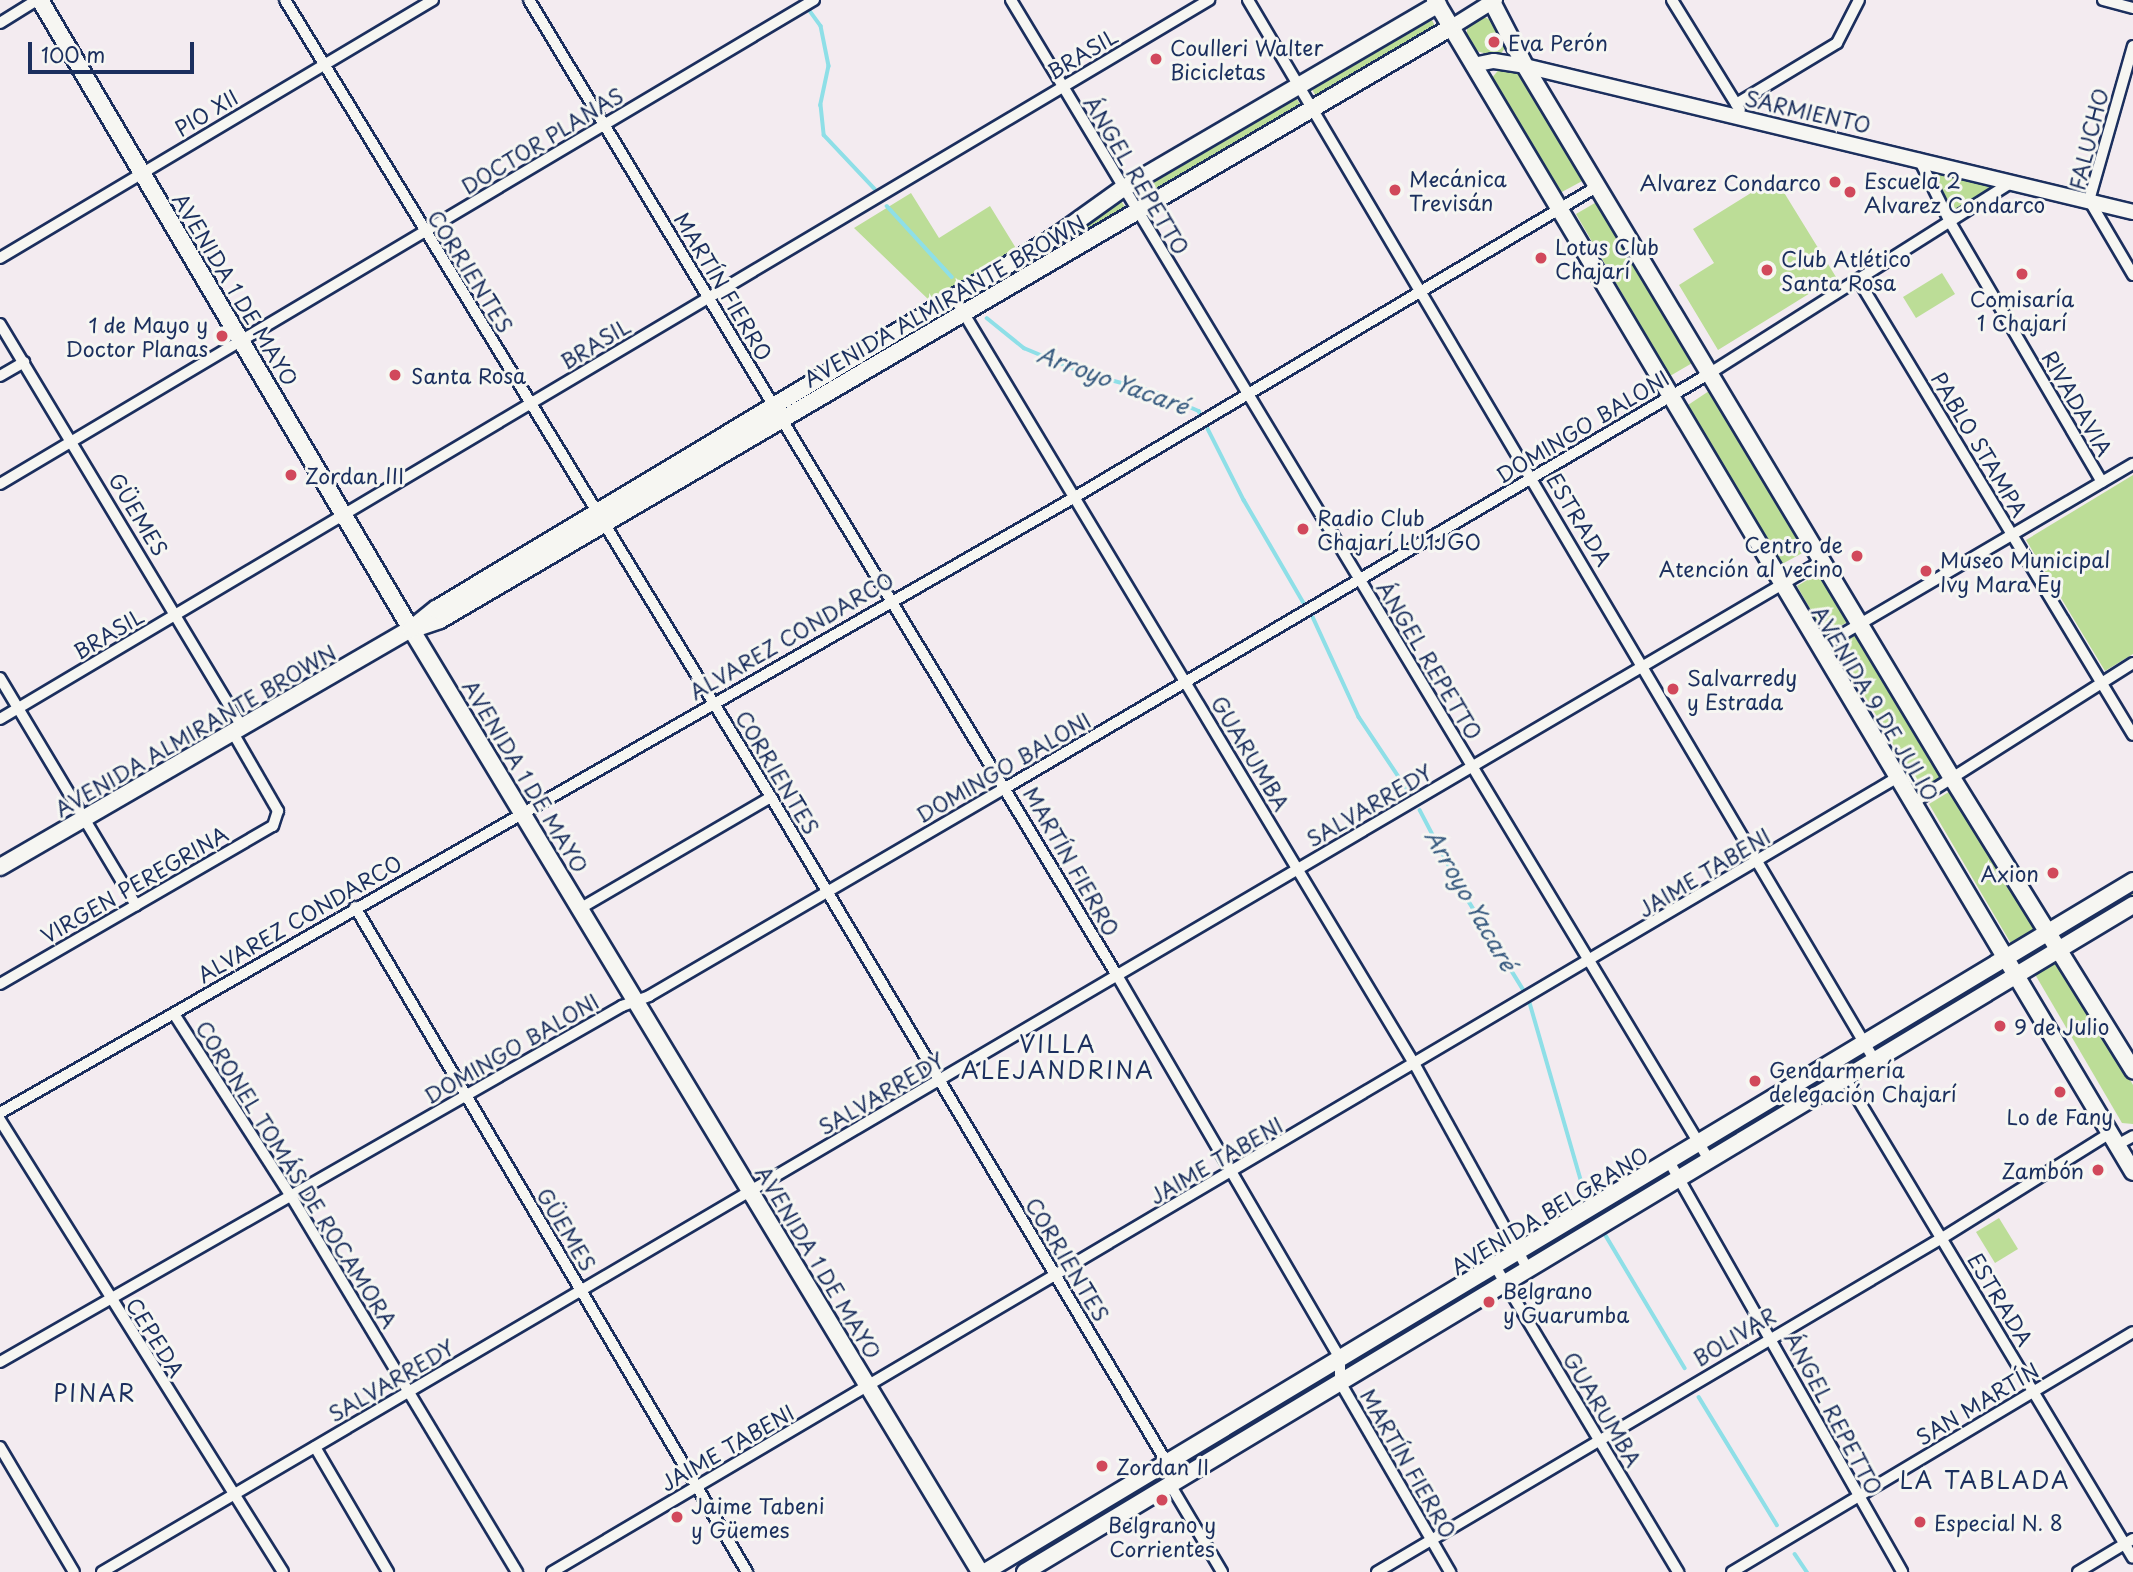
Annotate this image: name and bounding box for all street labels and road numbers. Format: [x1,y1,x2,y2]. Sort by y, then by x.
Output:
street label: BRASIL [1042,22,1122,84]
street label: DOCTOR PLANAS [456,81,628,199]
street label: PIO XII [169,83,243,141]
street label: SARMIENTO [1743,84,1873,138]
street label: FALUCHO [2063,86,2113,192]
street label: ÁNGEL REPETTO [1080,91,1194,259]
street label: AVENIDA 1 DE MAYO [168,187,304,391]
street label: CORRIENTES [423,205,519,337]
street label: MARTÍN FIERRO [670,207,778,365]
street label: AVENIDA ALMIRANTE BROWN [798,209,1090,391]
street label: BRASIL [555,312,635,374]
street label: RIVADAVIA [2038,346,2118,460]
street label: DOMINGO BALONI [1490,364,1674,488]
street label: PABLO STAMPA [1926,366,2034,522]
street label: GÜEMES [104,468,174,560]
street label: ESTRADA [1542,468,1618,570]
street label: ALVAREZ CONDARCO [683,565,899,705]
street label: ÁNGEL REPETTO [1373,576,1487,744]
street label: AVENIDA 9 DE JULIO [1807,600,1945,806]
street label: BRASIL [68,602,148,664]
street label: AVENIDA ALMIRANTE BROWN [49,639,341,821]
street label: AVENIDA 1 DE MAYO [458,674,594,878]
street label: GUARUMBA [1207,691,1295,815]
street label: CORRIENTES [731,706,825,838]
street label: DOMINGO BALONI [910,706,1096,828]
street label: SALVARREDY [1301,759,1437,851]
street label: MARTÍN FIERRO [1019,782,1125,940]
street label: VIRGEN PEREGRINA [36,820,232,948]
street label: JAIME TABENI [1634,823,1774,921]
street label: ALVAREZ CONDARCO [191,848,407,988]
street label: DOMINGO BALONI [418,987,604,1109]
street label: CORONEL TOMÁS DE ROCAMORA [191,1015,403,1333]
street label: SALVARREDY [813,1047,949,1139]
street label: JAIME TABENI [1145,1112,1287,1208]
street label: AVENIDA BELGRANO [1447,1142,1651,1278]
street label: AVENIDA 1 DE MAYO [751,1160,887,1364]
street label: GÜEMES [532,1183,602,1275]
street label: CORRIENTES [1021,1193,1115,1325]
street label: ESTRADA [1963,1248,2039,1350]
street label: CEPEDA [122,1293,190,1381]
street label: BOLIVAR [1688,1302,1780,1370]
street label: ÁNGEL REPETTO [1780,1327,1888,1499]
street label: SALVARREDY [323,1334,459,1426]
street label: GUARUMBA [1559,1347,1647,1471]
street label: SAN MARTÍN [1912,1357,2042,1449]
street label: MARTÍN FIERRO [1356,1384,1462,1542]
street label: JAIME TABENI [656,1399,798,1495]

